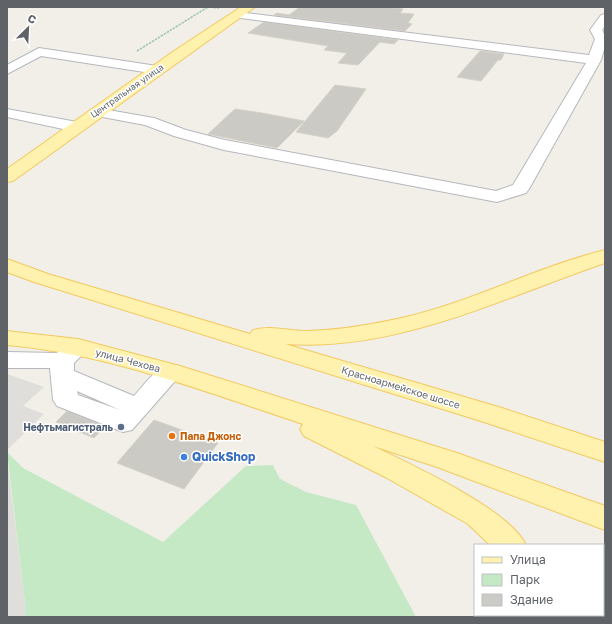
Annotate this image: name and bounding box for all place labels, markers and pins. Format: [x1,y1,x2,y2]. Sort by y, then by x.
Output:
place label: Нефтьмагистраль [23,421,113,433]
marker: Нефтьмагистраль [116,422,126,432]
place label: Папа Джонс [180,430,241,442]
marker: Папа Джонс [167,431,177,441]
place label: QuickShop [192,449,256,464]
marker: QuickShop [179,452,189,462]

